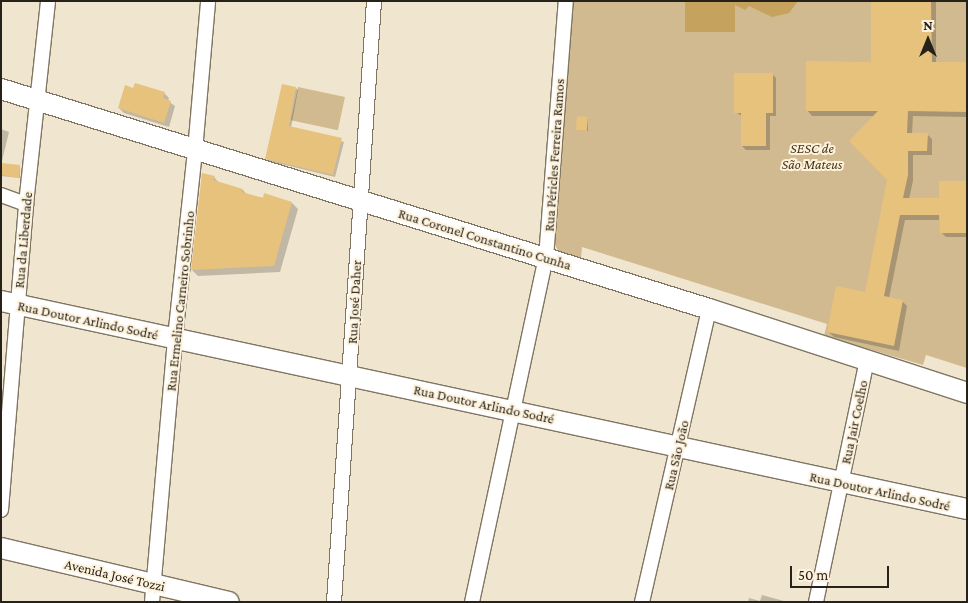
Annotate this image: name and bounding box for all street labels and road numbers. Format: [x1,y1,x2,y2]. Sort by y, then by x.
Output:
street label: Rua Péricles Ferreira Ramos [540,78,568,232]
street label: Rua da Liberdade [10,191,36,289]
street label: Rua Coronel Constantino Cunha [396,205,574,273]
street label: Rua Ermelino Carneiro Sobrinho [162,210,198,392]
street label: Rua José Daher [343,260,365,344]
street label: Rua Doutor Arlindo Sodré [16,297,160,343]
street label: Rua Jair Coelho [837,378,871,466]
street label: Rua Doutor Arlindo Sodré [412,381,556,427]
street label: Rua São João [660,418,692,492]
street label: Rua Doutor Arlindo Sodré [808,468,952,514]
street label: Avenida José Tozzi [63,555,167,595]

